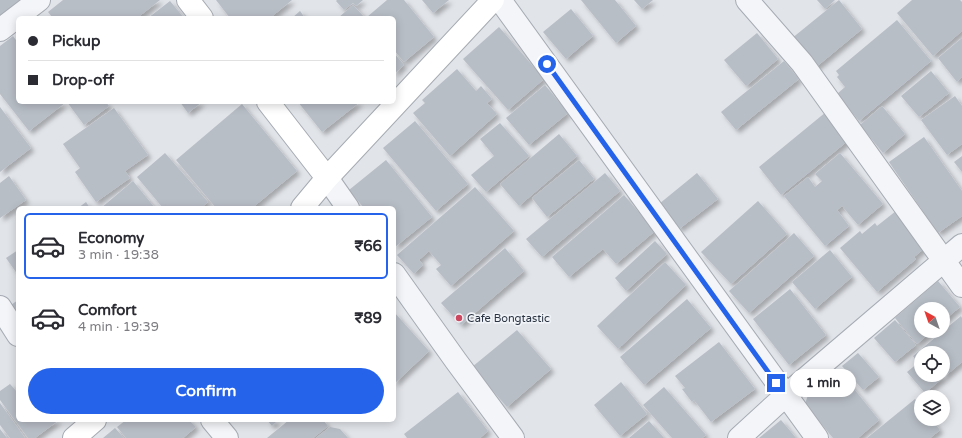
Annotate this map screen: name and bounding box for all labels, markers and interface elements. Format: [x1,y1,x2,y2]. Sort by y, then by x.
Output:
text: Pickup [52,32,100,50]
route start [538,55,556,73]
text: Drop-off [52,71,114,89]
icon: car [30,228,66,264]
text: Economy [78,229,144,247]
text: ₹66 [354,237,382,255]
text: 3 min · 19:38 [78,247,159,263]
icon: car [30,300,66,336]
text: Comfort [78,301,137,319]
north arrow [914,302,950,338]
map controls [914,302,950,426]
text: ₹89 [354,309,382,327]
place label: Cafe Bongtastic [467,312,550,325]
marker: Cafe Bongtastic [454,313,464,323]
text: 4 min · 19:39 [78,319,159,335]
button: locate [914,346,950,382]
button: Confirm [28,368,384,414]
callout: 1 min [790,369,856,397]
route end [767,374,785,392]
text: 1 min [806,375,840,391]
button: layers [914,390,950,426]

